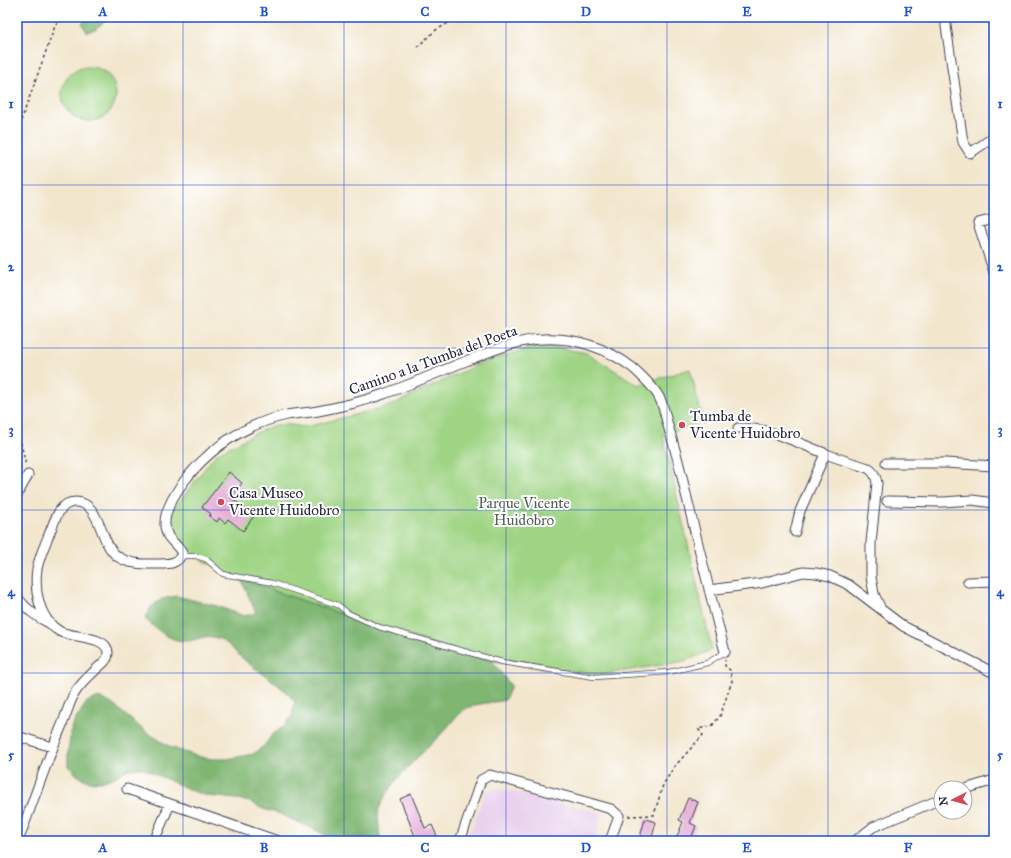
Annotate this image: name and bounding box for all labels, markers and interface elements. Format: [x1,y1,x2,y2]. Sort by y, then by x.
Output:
text: A [98,4,108,20]
text: B [260,4,269,20]
text: C [421,4,430,20]
text: D [581,4,591,20]
text: E [742,4,752,20]
text: F [904,4,913,20]
text: 1 [8,96,14,112]
text: 1 [997,96,1003,112]
text: 2 [8,259,15,275]
text: 2 [997,259,1004,275]
street label: Camino a la Tumba del Poeta [346,321,520,399]
place label: Tumba de Vicente Huidobro [689,407,801,442]
marker: Tumba de Vicente Huidobro [677,420,687,430]
text: 3 [8,422,14,438]
text: 3 [997,422,1003,438]
place label: Casa Museo Vicente Huidobro [228,484,340,519]
park label: Parque Vicente Huidobro [478,494,570,529]
marker: Casa Museo Vicente Huidobro [216,497,226,507]
text: 4 [7,584,15,600]
text: 4 [996,584,1004,600]
text: 5 [8,747,15,763]
text: 5 [997,747,1004,763]
north arrow [933,780,973,820]
text: N [937,795,951,806]
text: A [98,840,108,856]
text: B [260,840,269,856]
text: C [421,840,430,856]
text: D [581,840,591,856]
text: E [742,840,752,856]
text: F [904,840,913,856]

